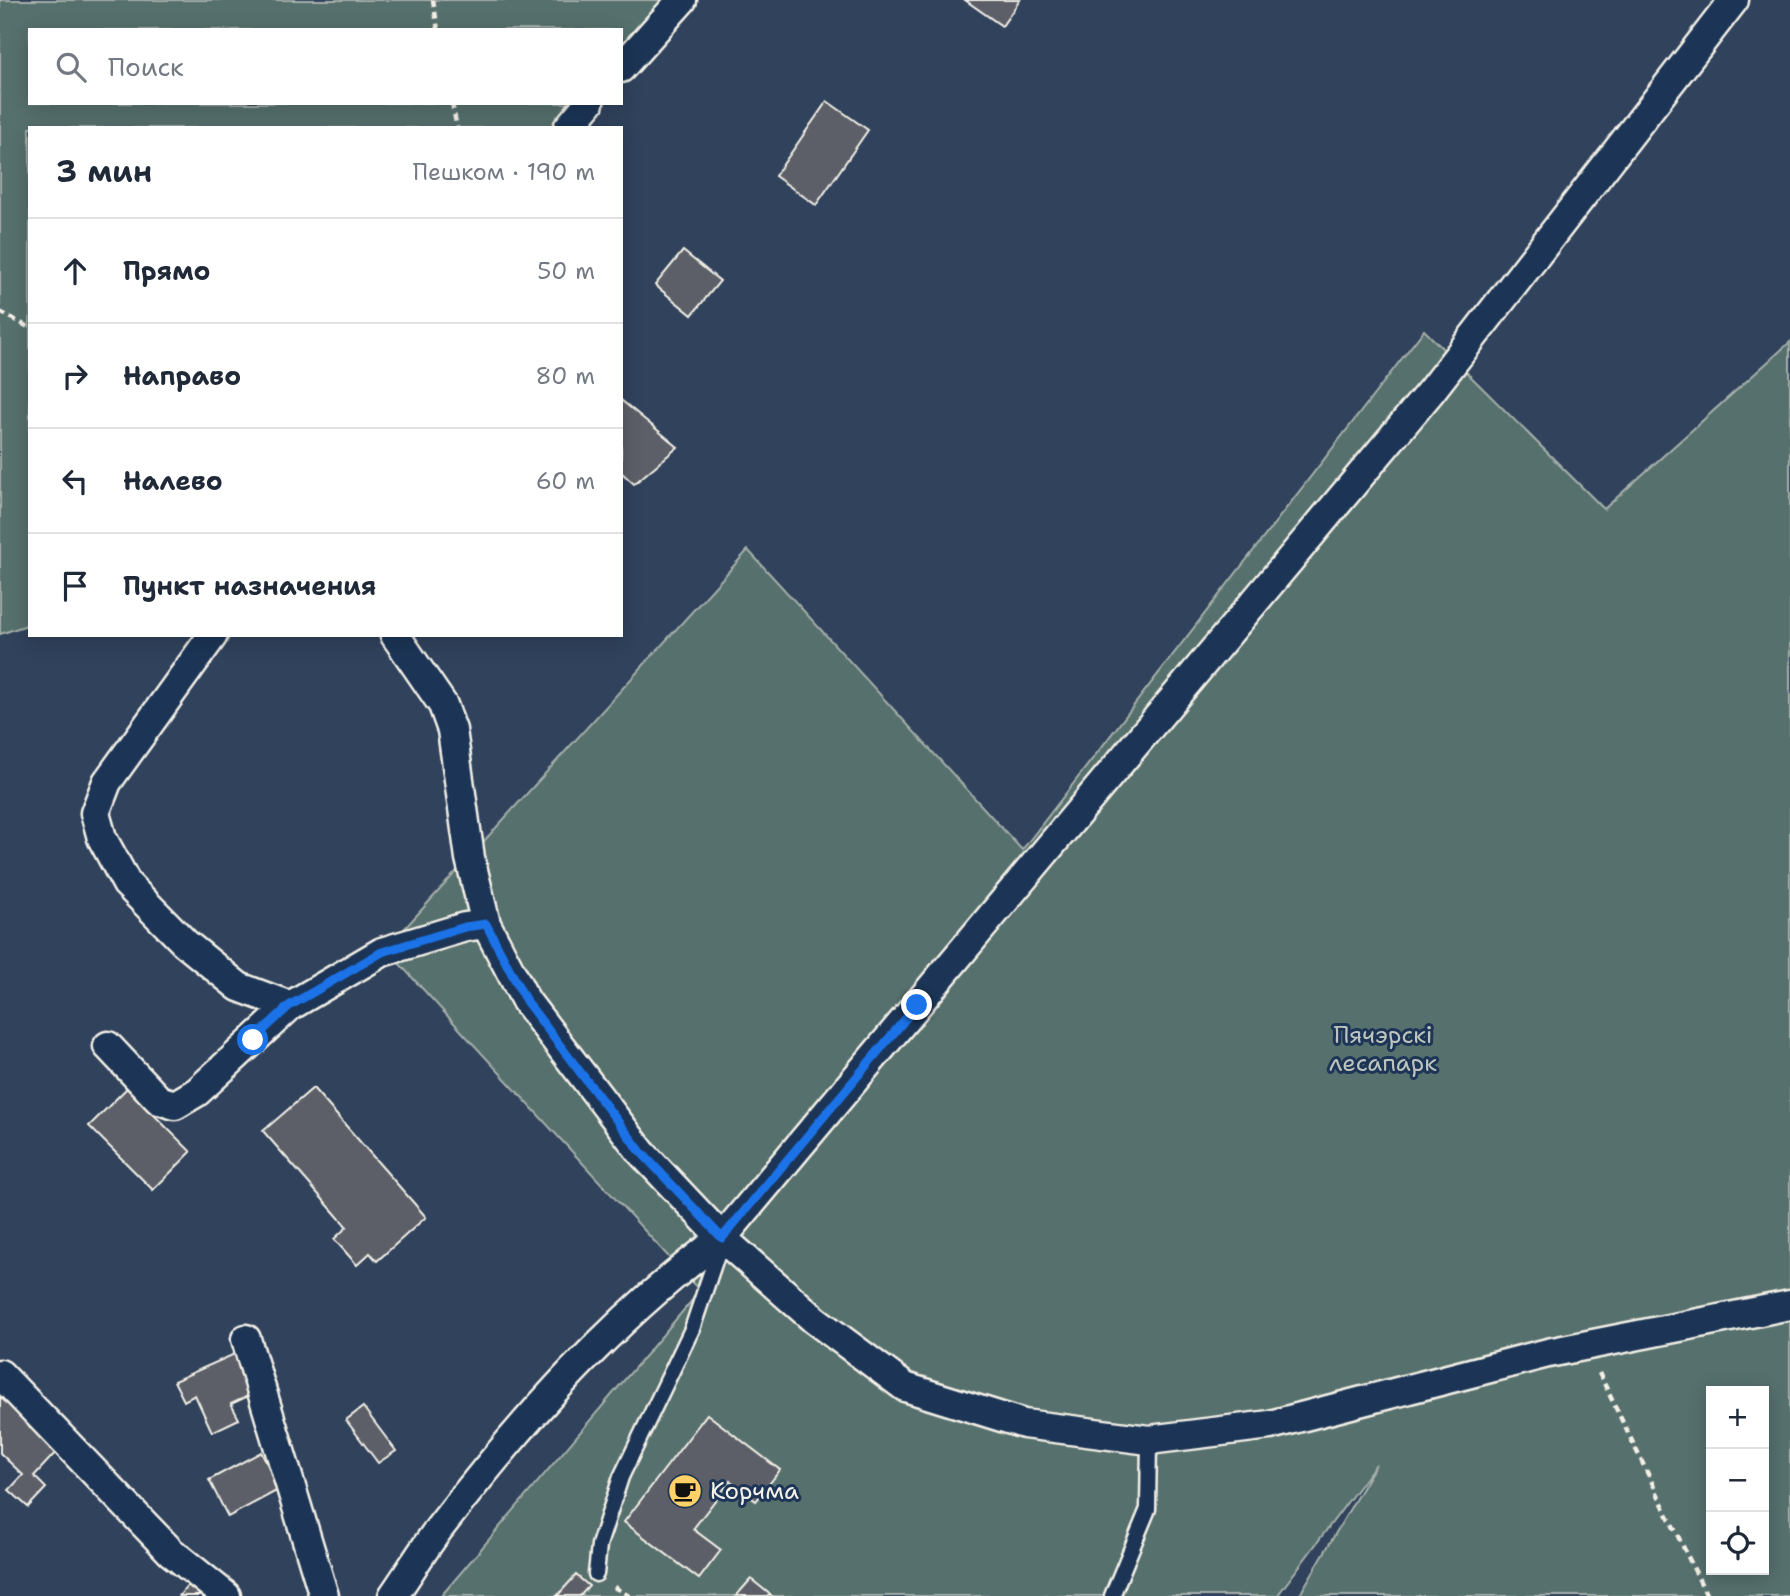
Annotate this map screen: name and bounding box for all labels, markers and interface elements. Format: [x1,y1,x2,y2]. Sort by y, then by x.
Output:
search box [28,28,623,105]
icon: search [52,48,90,86]
text: Поиск [108,49,184,84]
text: 3 мин [56,151,152,192]
text: Пешком · 190 m [413,157,595,187]
icon: ahead [56,252,94,290]
text: Прямо [123,253,211,288]
text: 50 m [537,256,595,286]
icon: right [56,357,94,395]
text: Направо [123,358,241,393]
text: 80 m [536,361,595,391]
icon: left [56,462,94,500]
text: Налево [123,463,223,498]
text: 60 m [536,466,595,496]
icon: arrive [56,567,94,605]
text: Пункт назначения [123,568,376,603]
route end [901,989,932,1020]
park label: Пячэрскі лесапарк [1329,1019,1437,1079]
route start [237,1024,268,1055]
map controls [1706,1386,1769,1575]
button: + [1706,1386,1769,1449]
button: − [1706,1449,1769,1512]
cafe icon: Корчма [666,1472,704,1510]
place label: Корчма [710,1475,799,1507]
button: locate [1706,1512,1769,1575]

